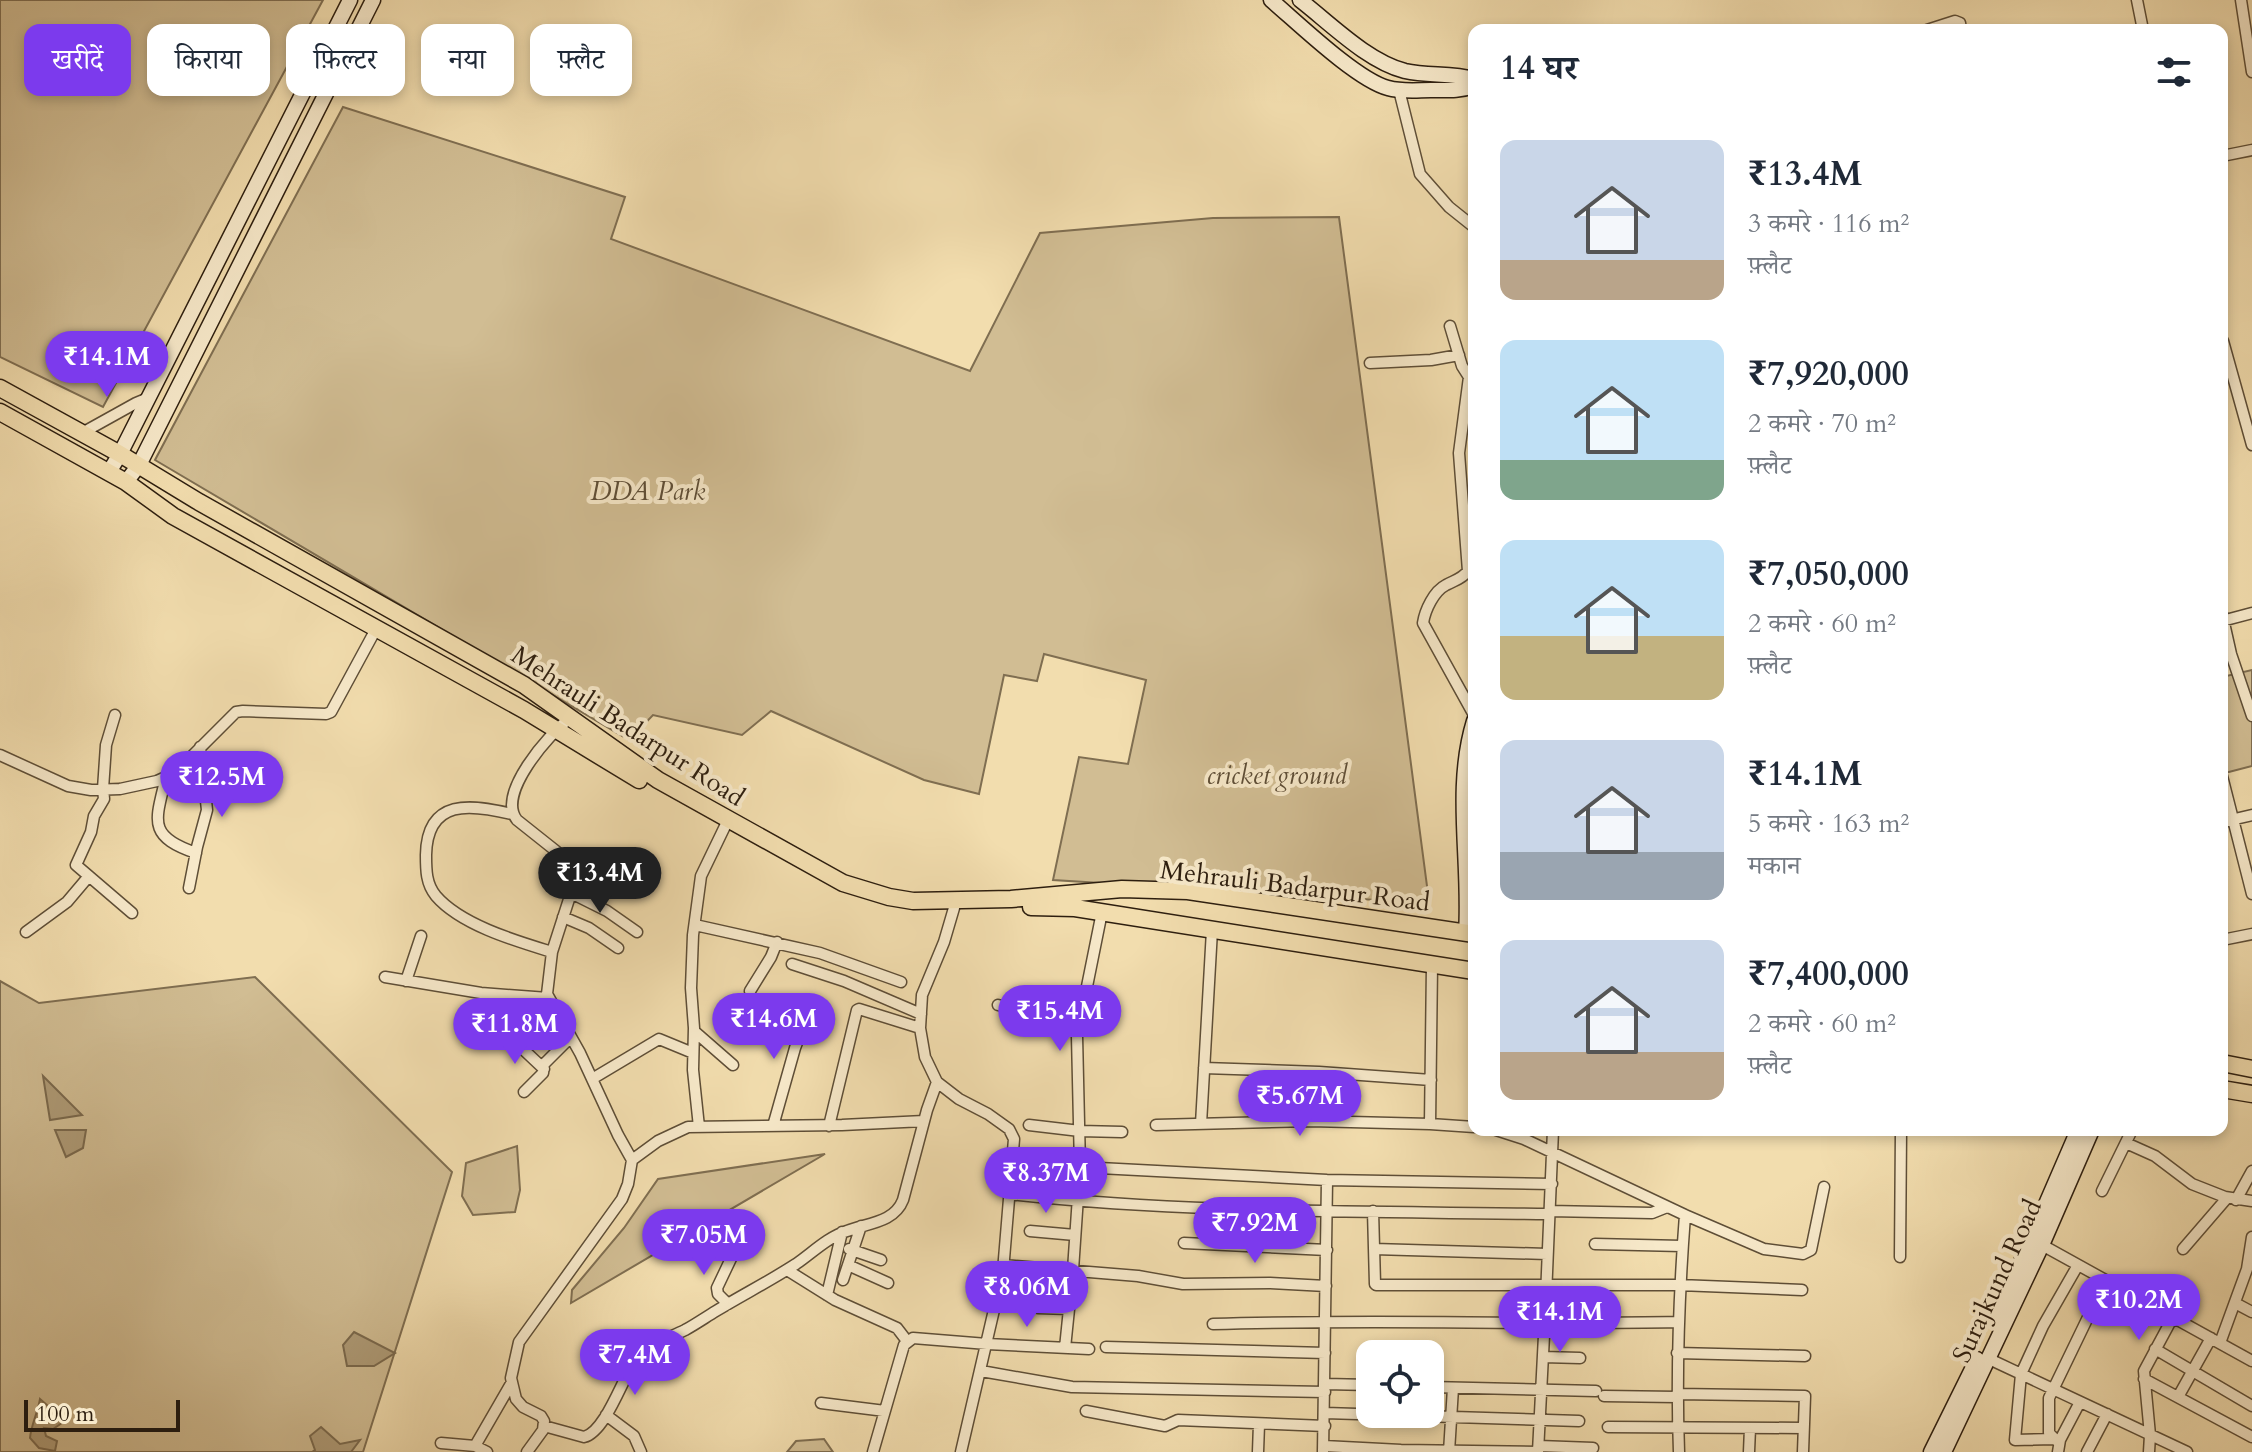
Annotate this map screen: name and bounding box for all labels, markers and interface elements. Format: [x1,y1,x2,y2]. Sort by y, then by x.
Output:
chip: खरीदें [24,24,131,96]
chip: किराया [147,24,270,96]
chip: फ़िल्टर [286,24,405,96]
chip: नया [421,24,514,96]
chip: फ़्लैट [530,24,632,96]
text: 14 घर [1500,45,1578,91]
icon: filters [2152,50,2196,94]
text: ₹13.4M [1748,151,1862,197]
icon: home [1564,172,1660,268]
text: 3 कमरे · 116 m² [1748,206,1909,241]
text: फ़्लैट [1748,248,1791,283]
pin: ₹14.1M [42,331,172,399]
text: ₹14.1M [63,339,151,374]
text: ₹7,920,000 [1748,351,1909,397]
icon: home [1564,372,1660,468]
text: 2 कमरे · 70 m² [1748,406,1896,441]
text: फ़्लैट [1748,448,1791,483]
park label: DDA Park [591,474,706,509]
text: ₹7,050,000 [1748,551,1909,597]
icon: home [1564,572,1660,668]
text: 2 कमरे · 60 m² [1748,606,1896,641]
street label: Mehrauli Badarpur Road [505,637,752,815]
text: फ़्लैट [1748,648,1791,683]
pin: ₹12.5M [157,751,287,819]
text: ₹14.1M [1748,751,1862,797]
park label: cricket ground [1207,758,1349,793]
text: ₹12.5M [178,759,266,794]
icon: home [1564,772,1660,868]
text: 5 कमरे · 163 m² [1748,806,1909,841]
pin: ₹13.4M [535,847,665,915]
text: मकान [1748,848,1801,883]
street label: Mehrauli Badarpur Road [1158,852,1432,920]
text: ₹13.4M [556,855,644,890]
text: ₹7,400,000 [1748,951,1909,997]
icon: home [1564,972,1660,1068]
pin: ₹15.4M [995,985,1125,1053]
pin: ₹14.6M [709,993,839,1061]
text: ₹15.4M [1016,993,1104,1028]
pin: ₹11.8M [450,998,580,1066]
text: ₹14.6M [730,1001,818,1036]
text: ₹11.8M [471,1006,559,1041]
text: 2 कमरे · 60 m² [1748,1006,1896,1041]
text: फ़्लैट [1748,1048,1791,1083]
pin: ₹5.67M [1235,1070,1365,1138]
text: ₹5.67M [1256,1078,1344,1113]
pin: ₹8.37M [981,1147,1111,1215]
text: ₹8.37M [1002,1155,1090,1190]
street label: Surajkund Road [1944,1194,2050,1368]
pin: ₹7.92M [1190,1197,1320,1265]
text: ₹7.92M [1211,1205,1299,1240]
pin: ₹7.05M [639,1209,769,1277]
text: ₹7.05M [660,1217,748,1252]
pin: ₹8.06M [962,1261,1092,1329]
text: ₹8.06M [983,1269,1071,1304]
pin: ₹10.2M [2074,1274,2204,1342]
text: ₹10.2M [2095,1282,2183,1317]
pin: ₹14.1M [1495,1286,1625,1354]
text: ₹14.1M [1516,1294,1604,1329]
pin: ₹7.4M [579,1329,691,1397]
text: ₹7.4M [598,1337,672,1372]
map controls [1356,1340,1444,1428]
button: locate [1356,1340,1444,1428]
scale bar [24,1396,180,1432]
text: 100 m [36,1399,94,1429]

